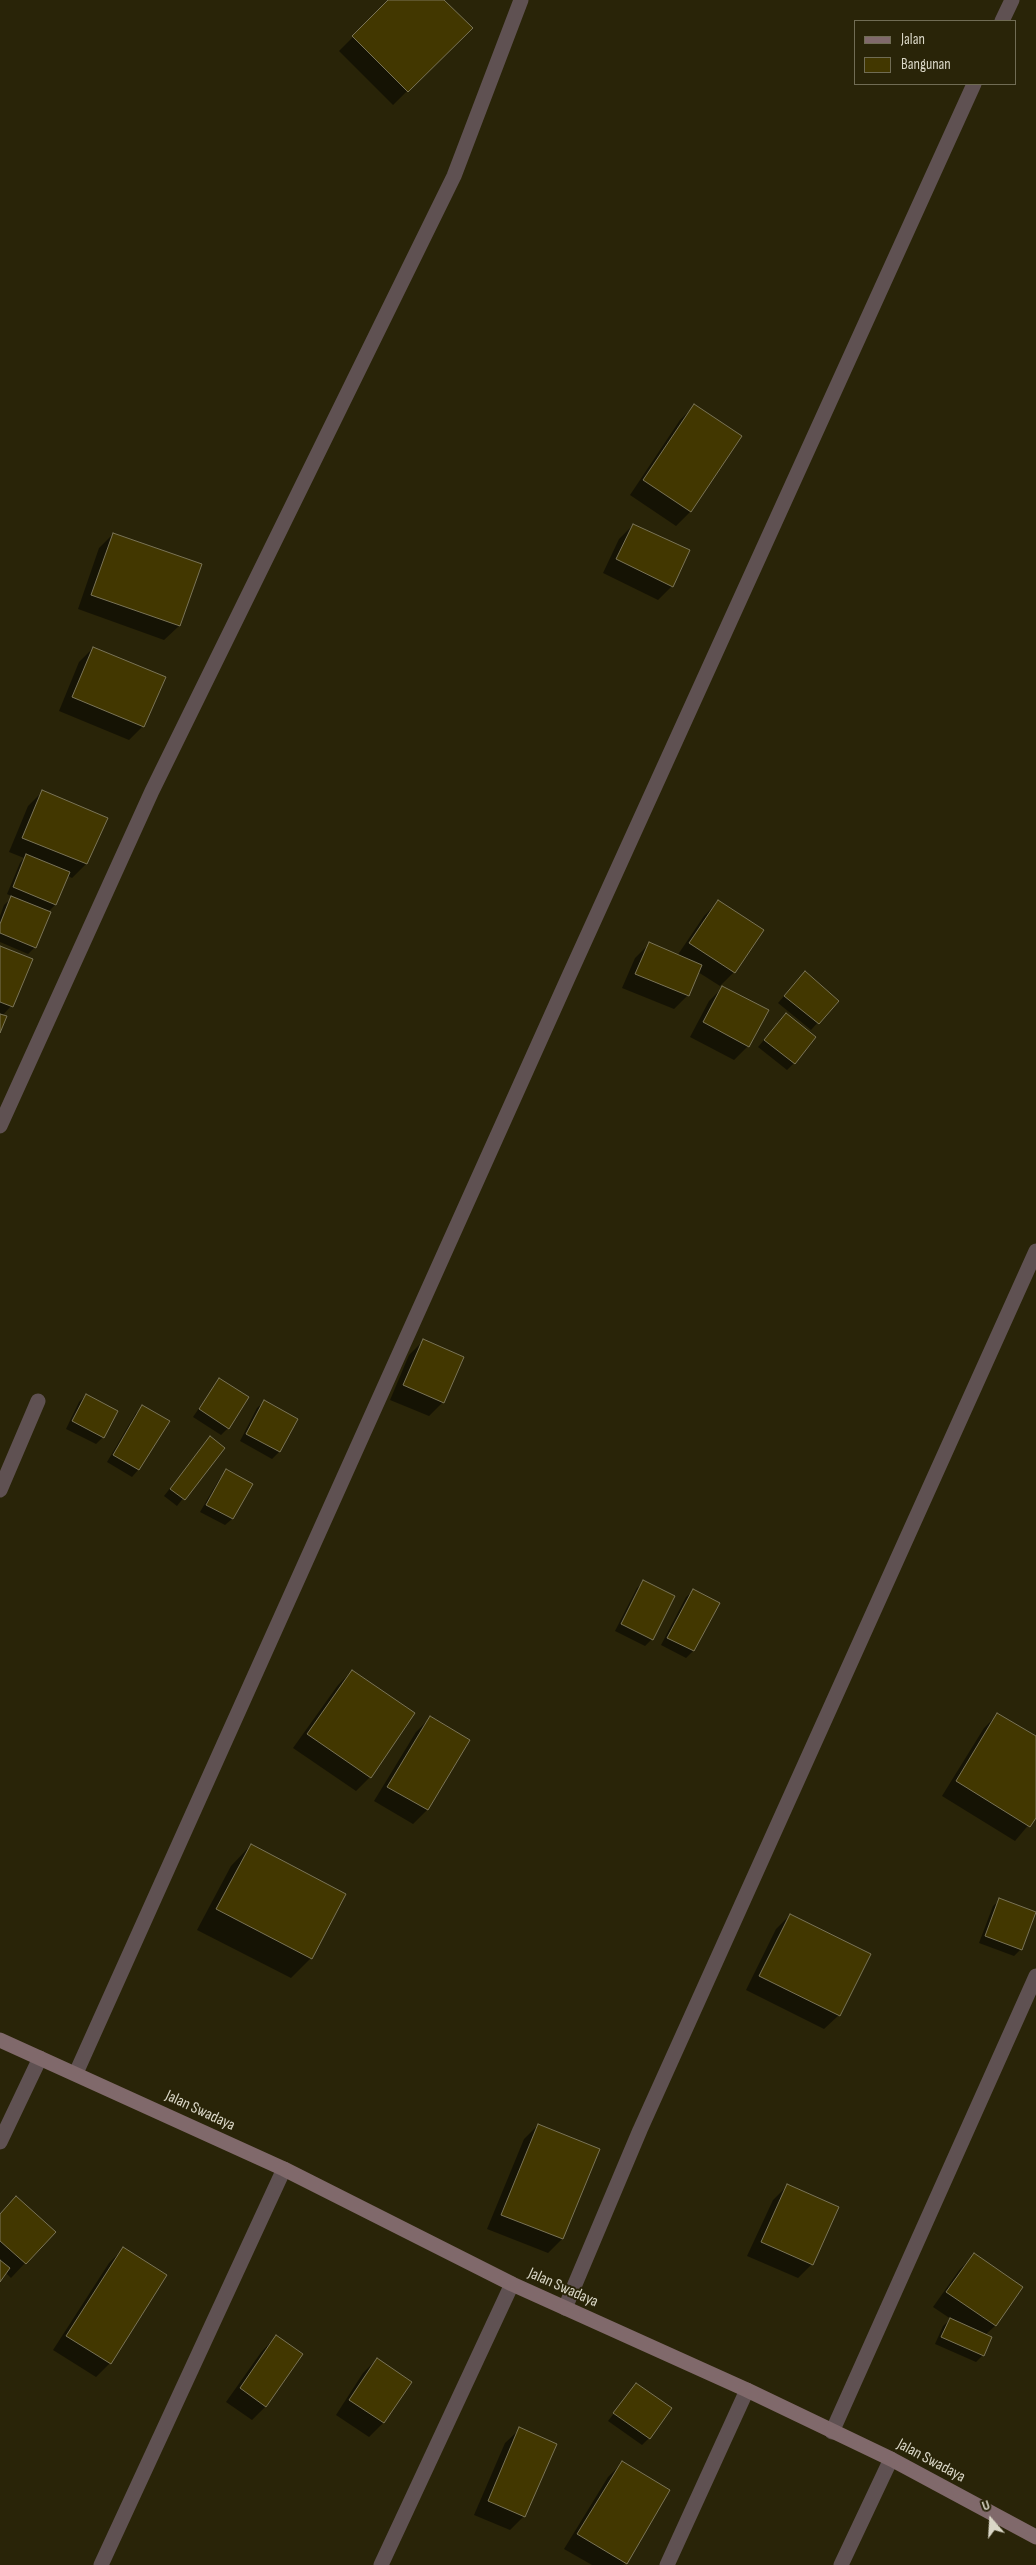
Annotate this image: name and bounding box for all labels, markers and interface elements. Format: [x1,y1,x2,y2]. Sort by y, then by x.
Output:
legend [854,20,1016,85]
text: Jalan [901,30,925,49]
text: Bangunan [901,55,951,74]
street label: Jalan Swadaya [162,2087,238,2135]
street label: Jalan Swadaya [525,2264,601,2312]
street label: Jalan Swadaya [894,2435,968,2487]
north arrow [966,2495,1016,2545]
text: U [980,2496,992,2515]

